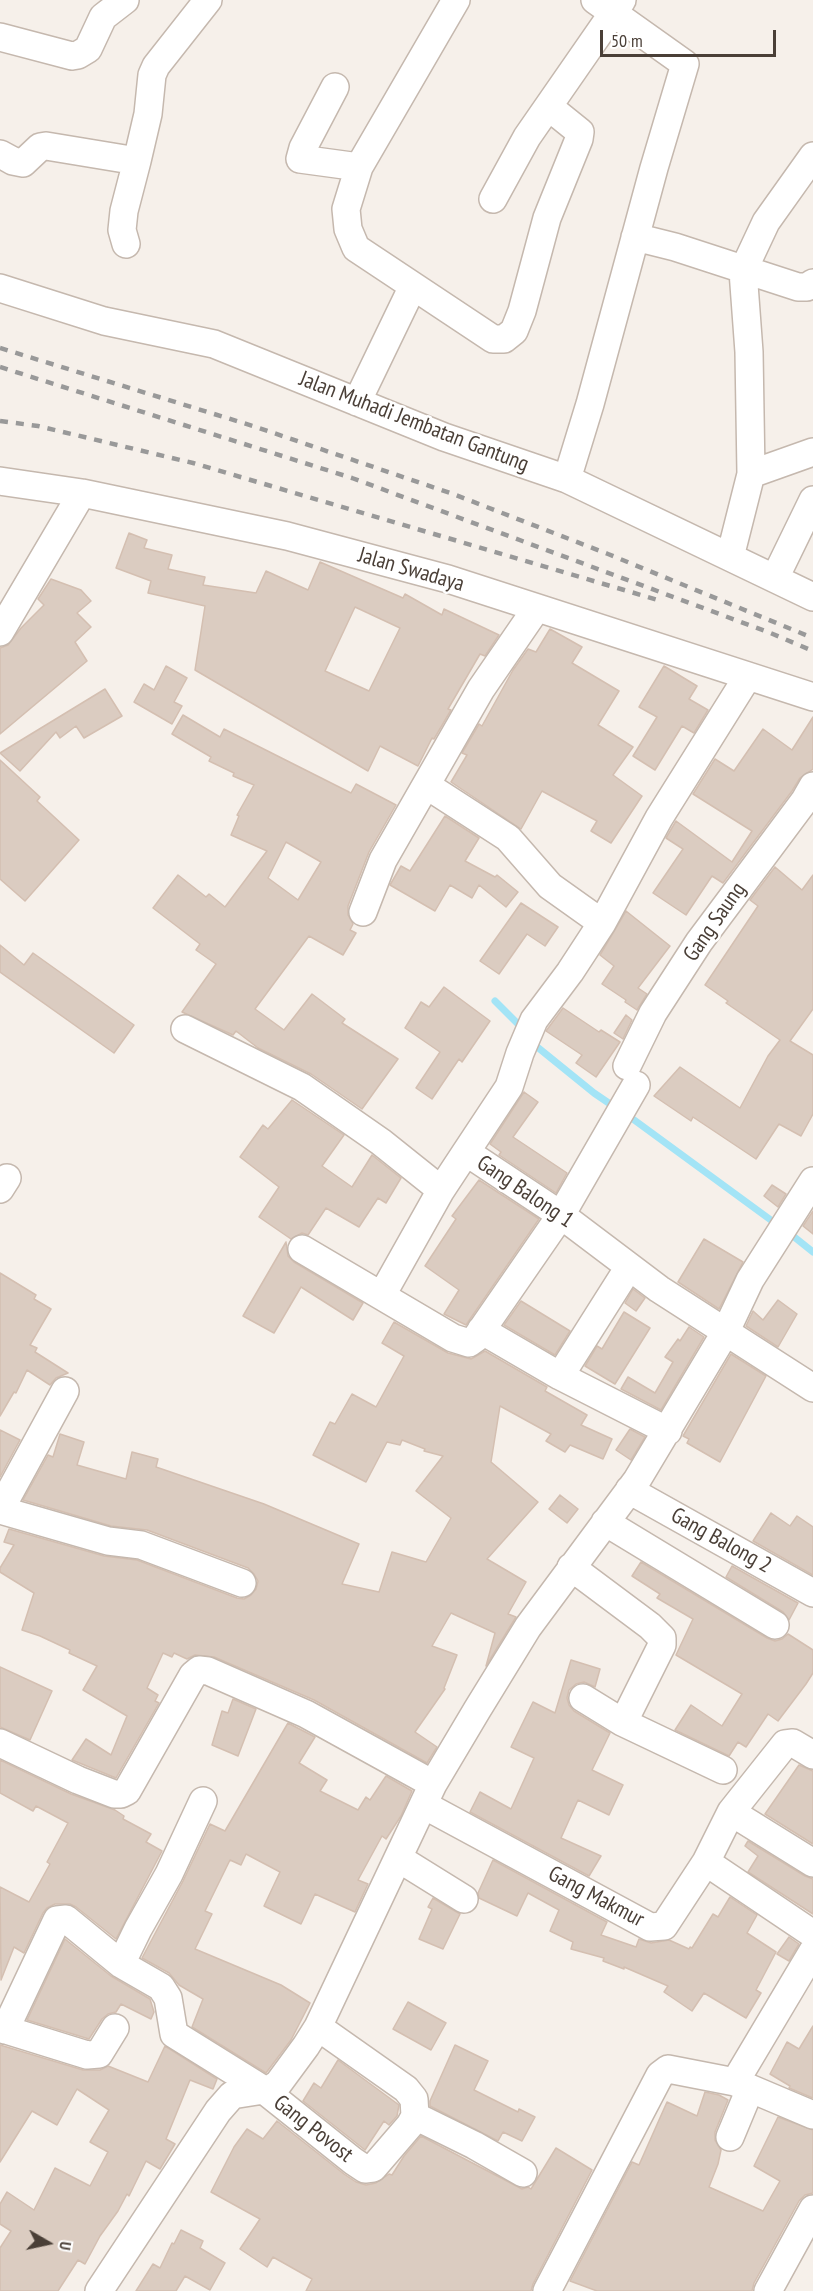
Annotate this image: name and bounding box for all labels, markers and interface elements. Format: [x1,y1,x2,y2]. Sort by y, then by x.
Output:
scale bar [603,18,778,56]
text: 50 m [611,29,643,52]
street label: Jalan Muhadi Jembatan Gantung [296,366,532,478]
street label: Jalan Swadaya [355,542,467,598]
street label: Gang Saung [678,877,752,967]
street label: Gang Balong 1 [472,1150,578,1234]
street label: Gang Balong 2 [666,1503,776,1579]
street label: Gang Makmur [544,1861,648,1933]
street label: Gang Povost [268,2090,358,2168]
north arrow [18,2213,78,2273]
text: U [55,2240,76,2251]

